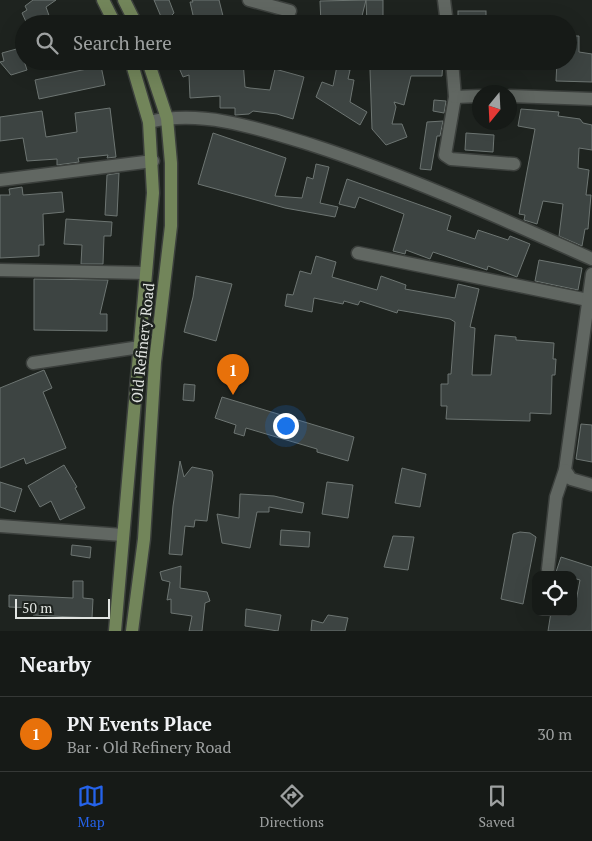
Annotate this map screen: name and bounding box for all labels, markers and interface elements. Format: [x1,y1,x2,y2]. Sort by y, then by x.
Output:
search box [15,15,577,70]
icon: search [33,29,61,57]
text: Search here [73,30,172,55]
north arrow [472,85,517,130]
street label: Old Refinery Road [126,282,158,404]
pin: 1 [217,354,249,395]
your location [273,413,299,439]
map controls [532,571,577,616]
button: locate [532,571,577,616]
scale bar [15,596,110,619]
text: 50 m [22,598,52,617]
text: Nearby [20,650,91,678]
text: PN Events Place [67,711,212,736]
text: 1 [31,723,41,745]
text: 30 m [537,723,572,745]
text: Bar · Old Refinery Road [67,736,231,758]
tab: Map [77,782,105,831]
tab: Directions [260,782,324,831]
tab: Saved [479,782,515,831]

